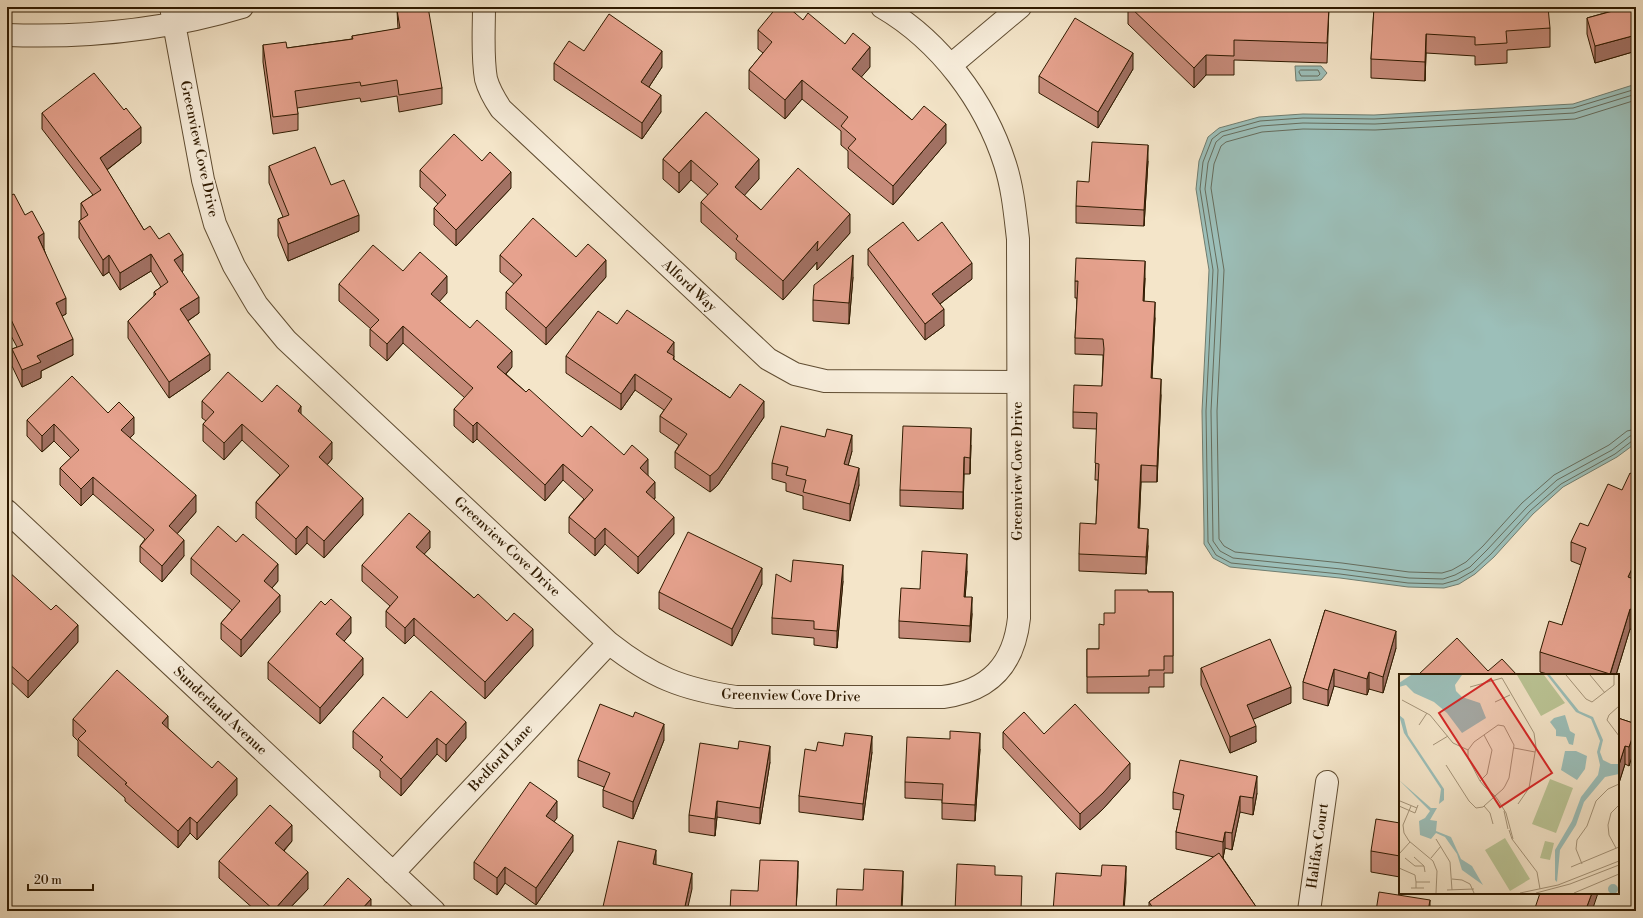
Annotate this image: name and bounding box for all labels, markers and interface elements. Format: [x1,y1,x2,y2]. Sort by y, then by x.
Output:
street label: Greenview Cove Drive [176,79,222,219]
street label: Alford Way [657,255,720,316]
street label: Greenview Cove Drive [1009,401,1027,541]
street label: Greenview Cove Drive [450,493,564,601]
street label: Sunderland Avenue [169,663,271,759]
inset map [1399,674,1619,894]
street label: Greenview Cove Drive [721,686,861,706]
street label: Bedford Lane [464,720,537,796]
street label: Halifax Court [1303,802,1333,890]
scale bar [28,866,93,892]
text: 20 m [34,873,62,888]

